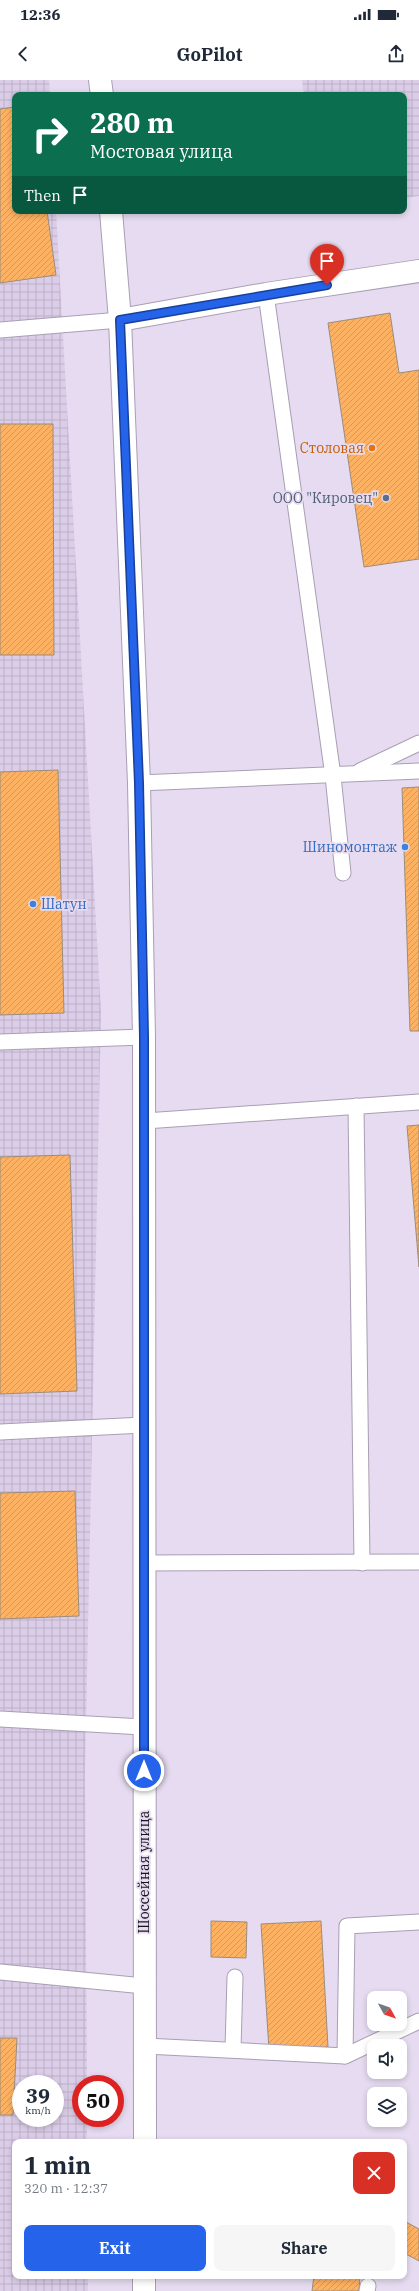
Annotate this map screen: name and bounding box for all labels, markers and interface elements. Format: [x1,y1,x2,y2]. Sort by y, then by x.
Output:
text: 12:36 [20,5,61,24]
icon: back [12,43,34,65]
text: GoPilot [177,43,242,66]
icon: share [385,43,407,65]
text: 280 m [90,104,174,141]
icon: right [24,108,76,160]
text: Мостовая улица [90,140,233,163]
icon: arrive [69,184,91,206]
text: Then [24,186,61,205]
pin [310,244,344,285]
icon: arrive [316,250,338,272]
place label: Столовая [300,439,364,457]
marker: Столовая [367,443,377,453]
place label: ООО "Кировец" [273,489,378,507]
marker: ООО "Кировец" [381,493,391,503]
place label: Шиномонтаж [303,838,397,856]
marker: Шиномонтаж [400,842,410,852]
place label: Шатун [41,895,87,913]
marker: Шатун [28,899,38,909]
position arrow [123,1750,165,1792]
street label: Шоссейная улица [135,1810,153,1933]
north arrow [367,1991,407,2031]
map controls [367,1991,407,2127]
button: sound [367,2039,407,2079]
speed limit sign: 50 [72,2075,124,2127]
text: 39 [26,2082,50,2109]
button: layers [367,2087,407,2127]
text: km/h [25,2104,51,2117]
text: 1 min [24,2149,91,2181]
button: close [353,2152,395,2194]
text: 320 m · 12:37 [24,2180,108,2197]
button: Exit [24,2225,206,2271]
button: Share [214,2225,395,2271]

